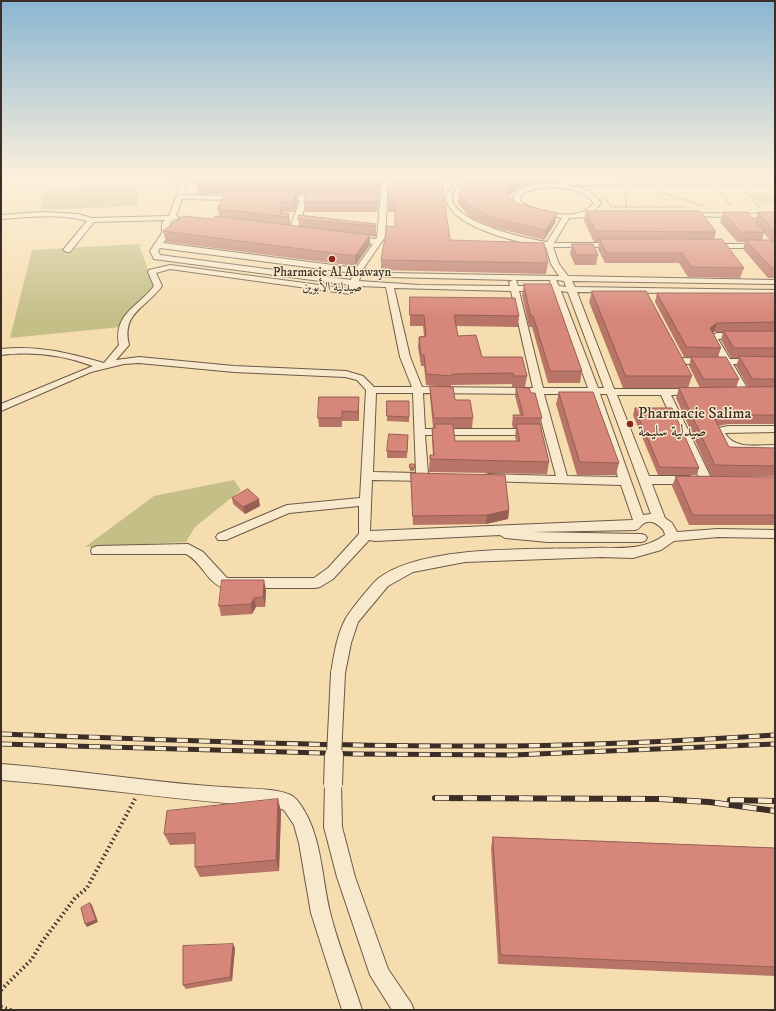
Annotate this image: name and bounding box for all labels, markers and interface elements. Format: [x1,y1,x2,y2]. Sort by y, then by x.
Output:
marker: Pharmacie Al Abawayn صيدلية الأبوين [327,254,337,264]
place label: Pharmacie Al Abawayn صيدلية الأبوين [273,265,391,296]
place label: Pharmacie Salima صيدلية سليمة [638,405,751,443]
marker: Pharmacie Salima صيدلية سليمة [625,419,635,429]

